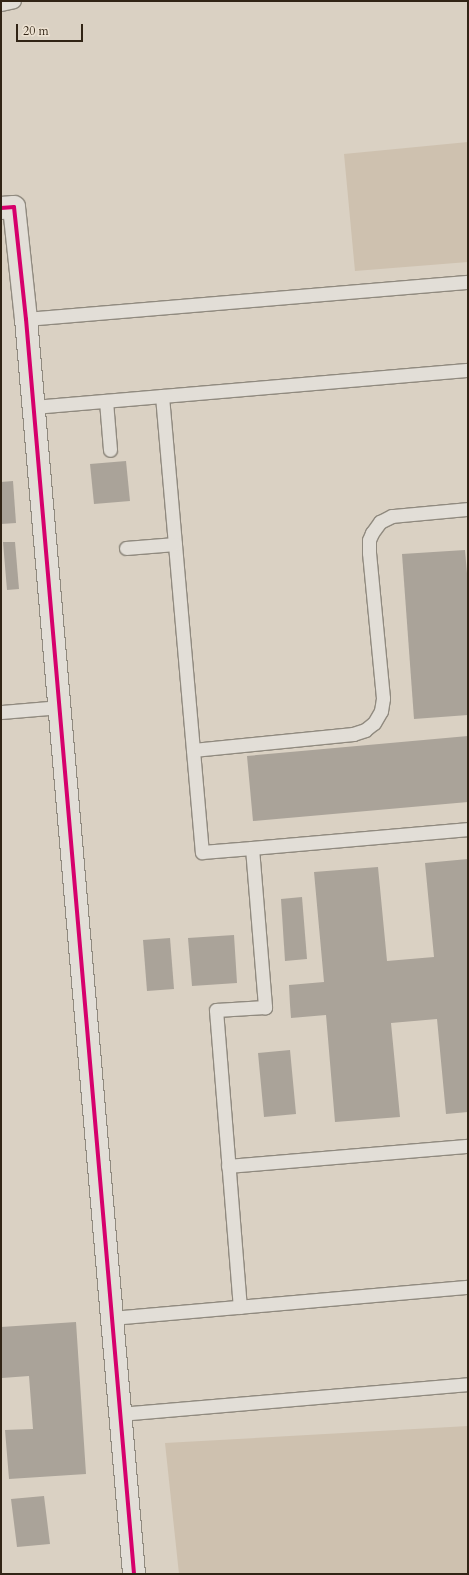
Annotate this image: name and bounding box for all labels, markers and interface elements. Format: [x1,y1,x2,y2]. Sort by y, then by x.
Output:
scale bar [18,16,85,42]
text: 20 m [23,23,49,39]

